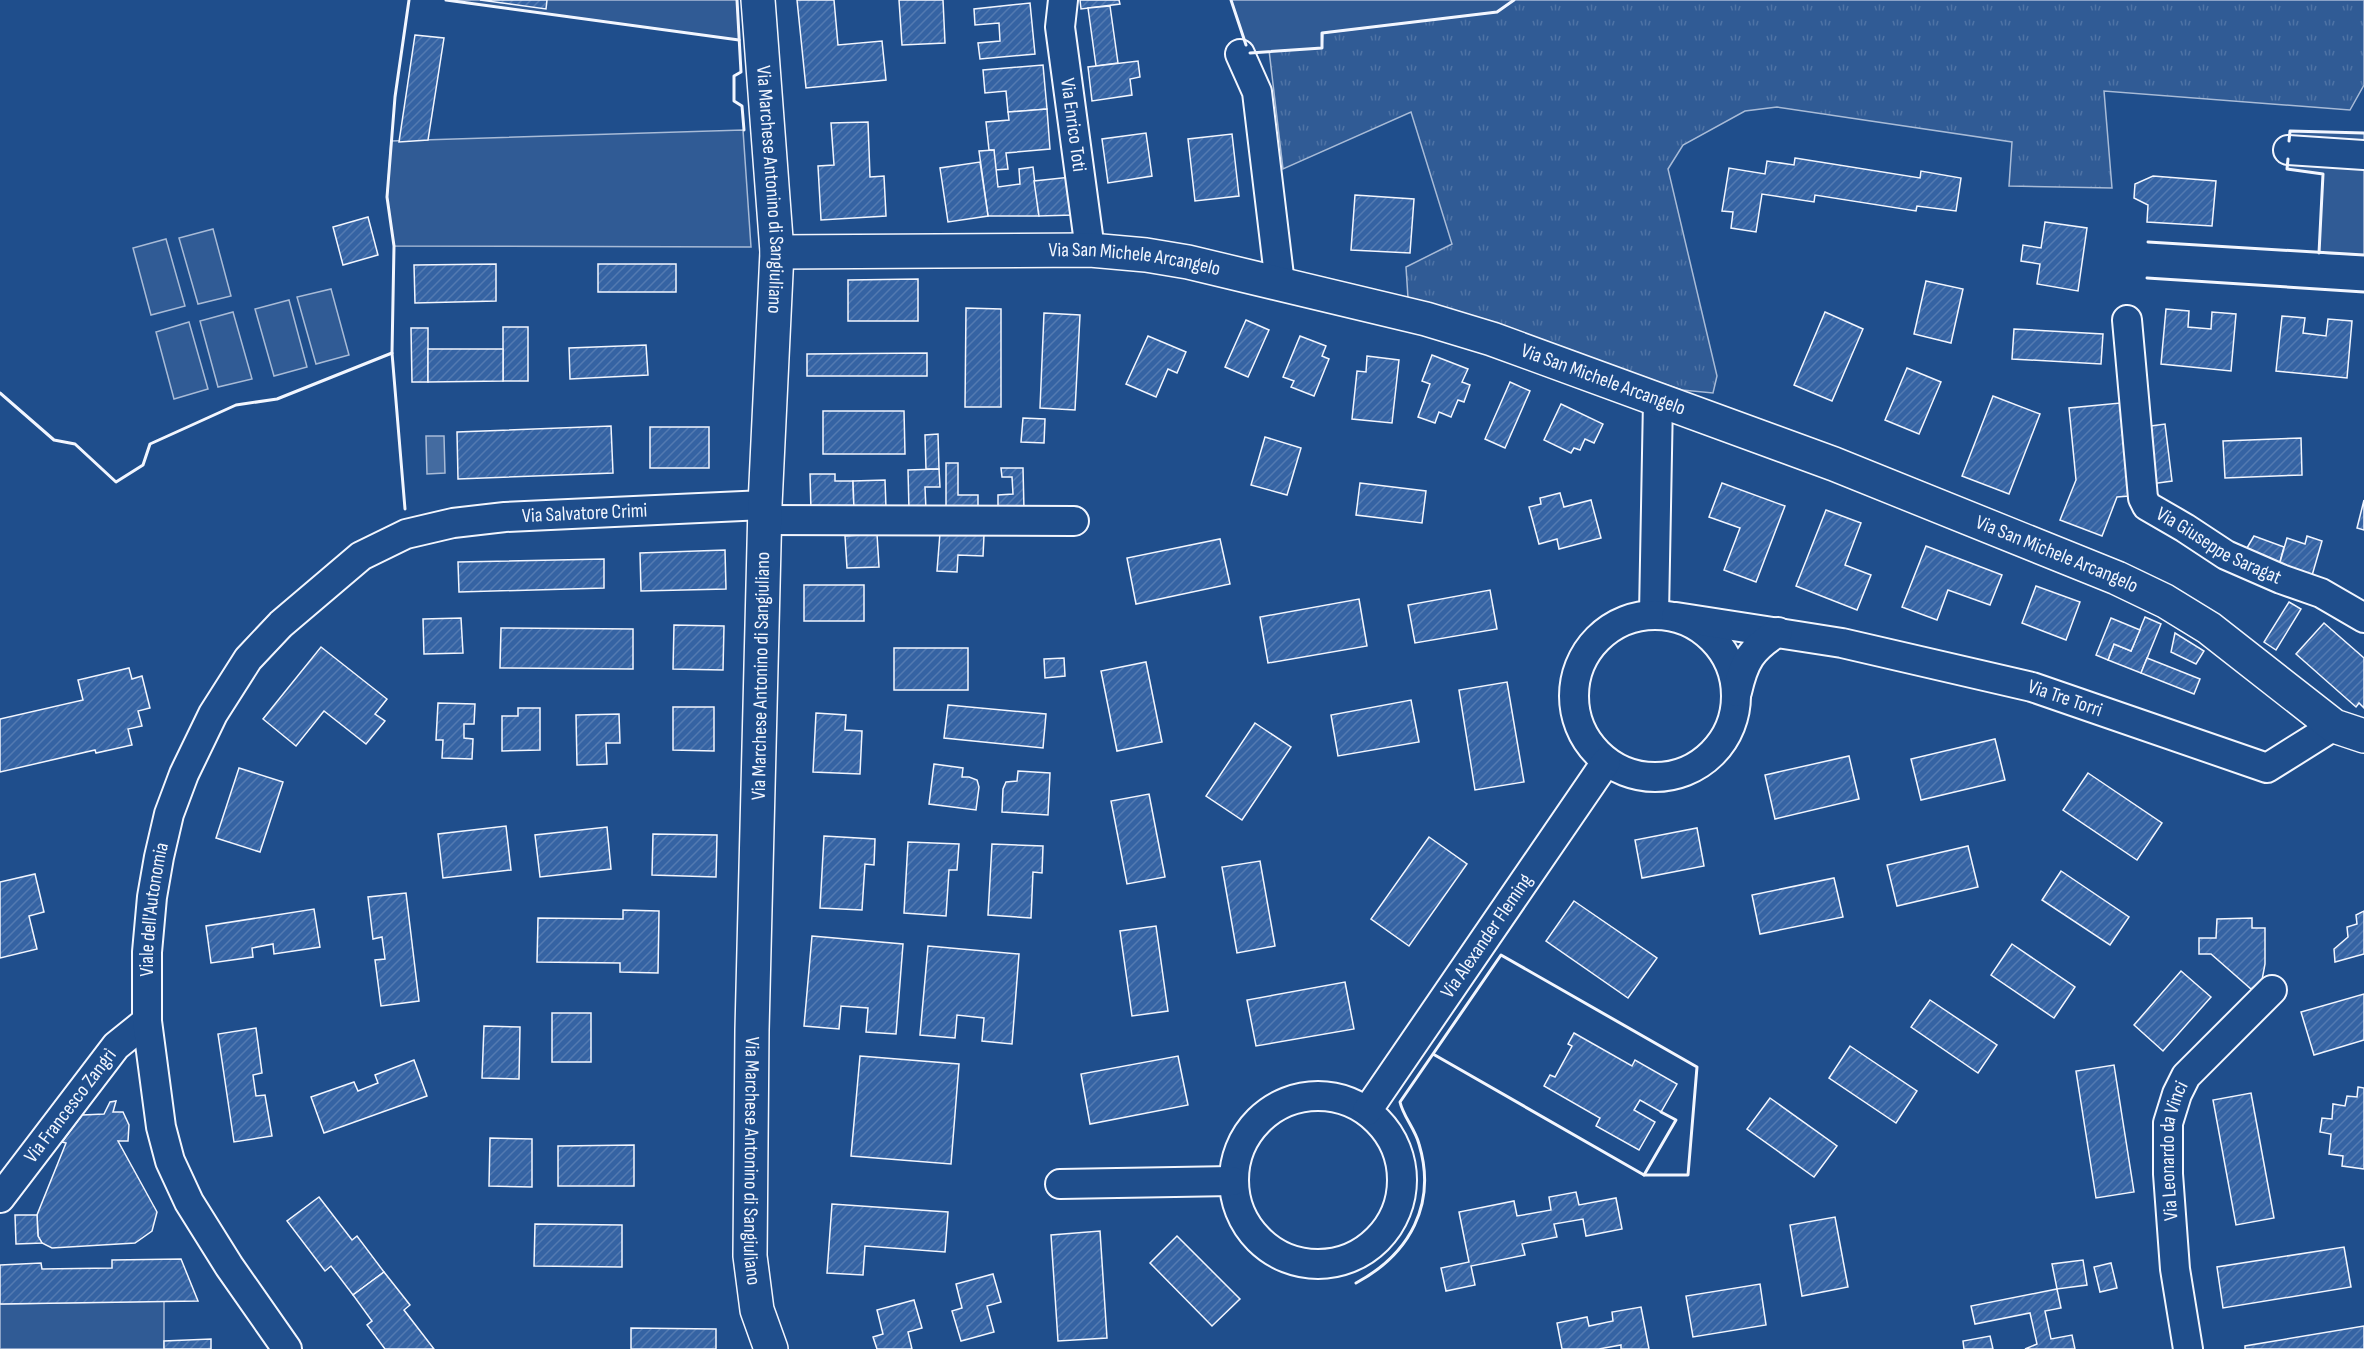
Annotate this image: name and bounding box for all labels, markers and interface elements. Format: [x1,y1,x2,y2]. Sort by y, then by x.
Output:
street label: Via Marchese Antonino di Sangiuliano [751,65,789,314]
street label: Via Enrico Toti [1055,77,1091,173]
street label: Via San Michele Arcangelo [1048,238,1223,281]
street label: Via San Michele Arcangelo [1518,339,1689,421]
street label: Via Salvatore Crimi [521,498,648,528]
street label: Via Giuseppe Saragat [2152,502,2285,590]
street label: Via San Michele Arcangelo [1972,510,2142,598]
street label: Via Marchese Antonino di Sangiuliano [747,552,775,800]
street label: Via Tre Torri [2025,674,2105,722]
street label: Viale dell'Autonomia [135,840,174,976]
street label: Via Alexander Fleming [1436,869,1538,1003]
street label: Via Marchese Antonino di Sangiuliano [738,1036,766,1286]
street label: Via Francesco Zangrì [19,1044,122,1168]
street label: Via Leonardo da Vinci [2156,1077,2193,1222]

